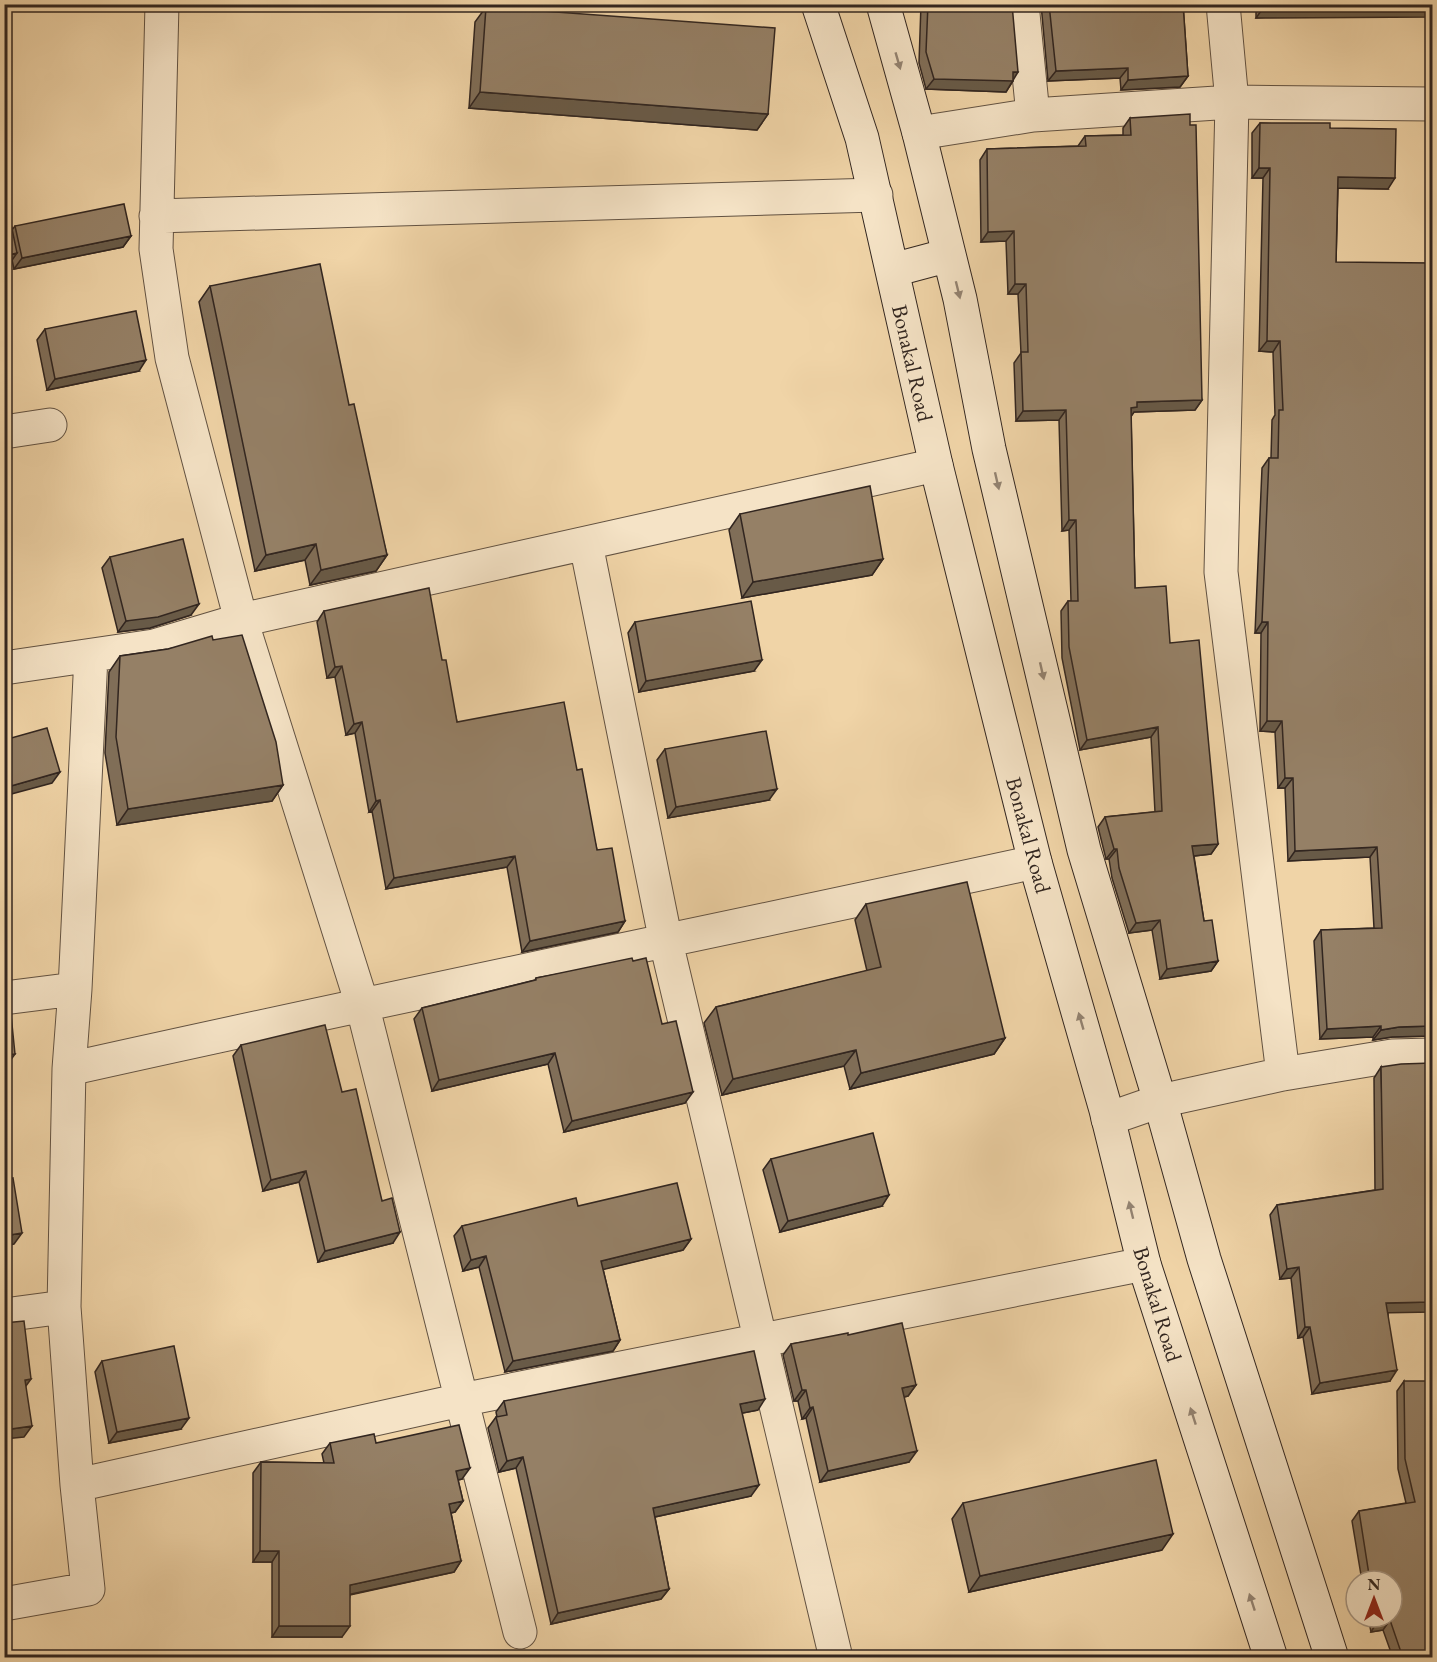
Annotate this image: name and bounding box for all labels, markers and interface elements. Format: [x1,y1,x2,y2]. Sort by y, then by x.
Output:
one-way arrow [894,52,904,70]
one-way arrow [953,281,963,300]
street label: Bonakal Road [885,302,940,425]
one-way arrow [993,472,1002,491]
one-way arrow [1037,662,1047,680]
street label: Bonakal Road [999,774,1058,897]
one-way arrow [1076,1012,1085,1030]
one-way arrow [1125,1201,1135,1219]
street label: Bonakal Road [1126,1243,1189,1366]
one-way arrow [1188,1407,1197,1425]
north arrow [1344,1569,1404,1629]
text: N [1368,1574,1381,1595]
one-way arrow [1247,1593,1257,1611]

